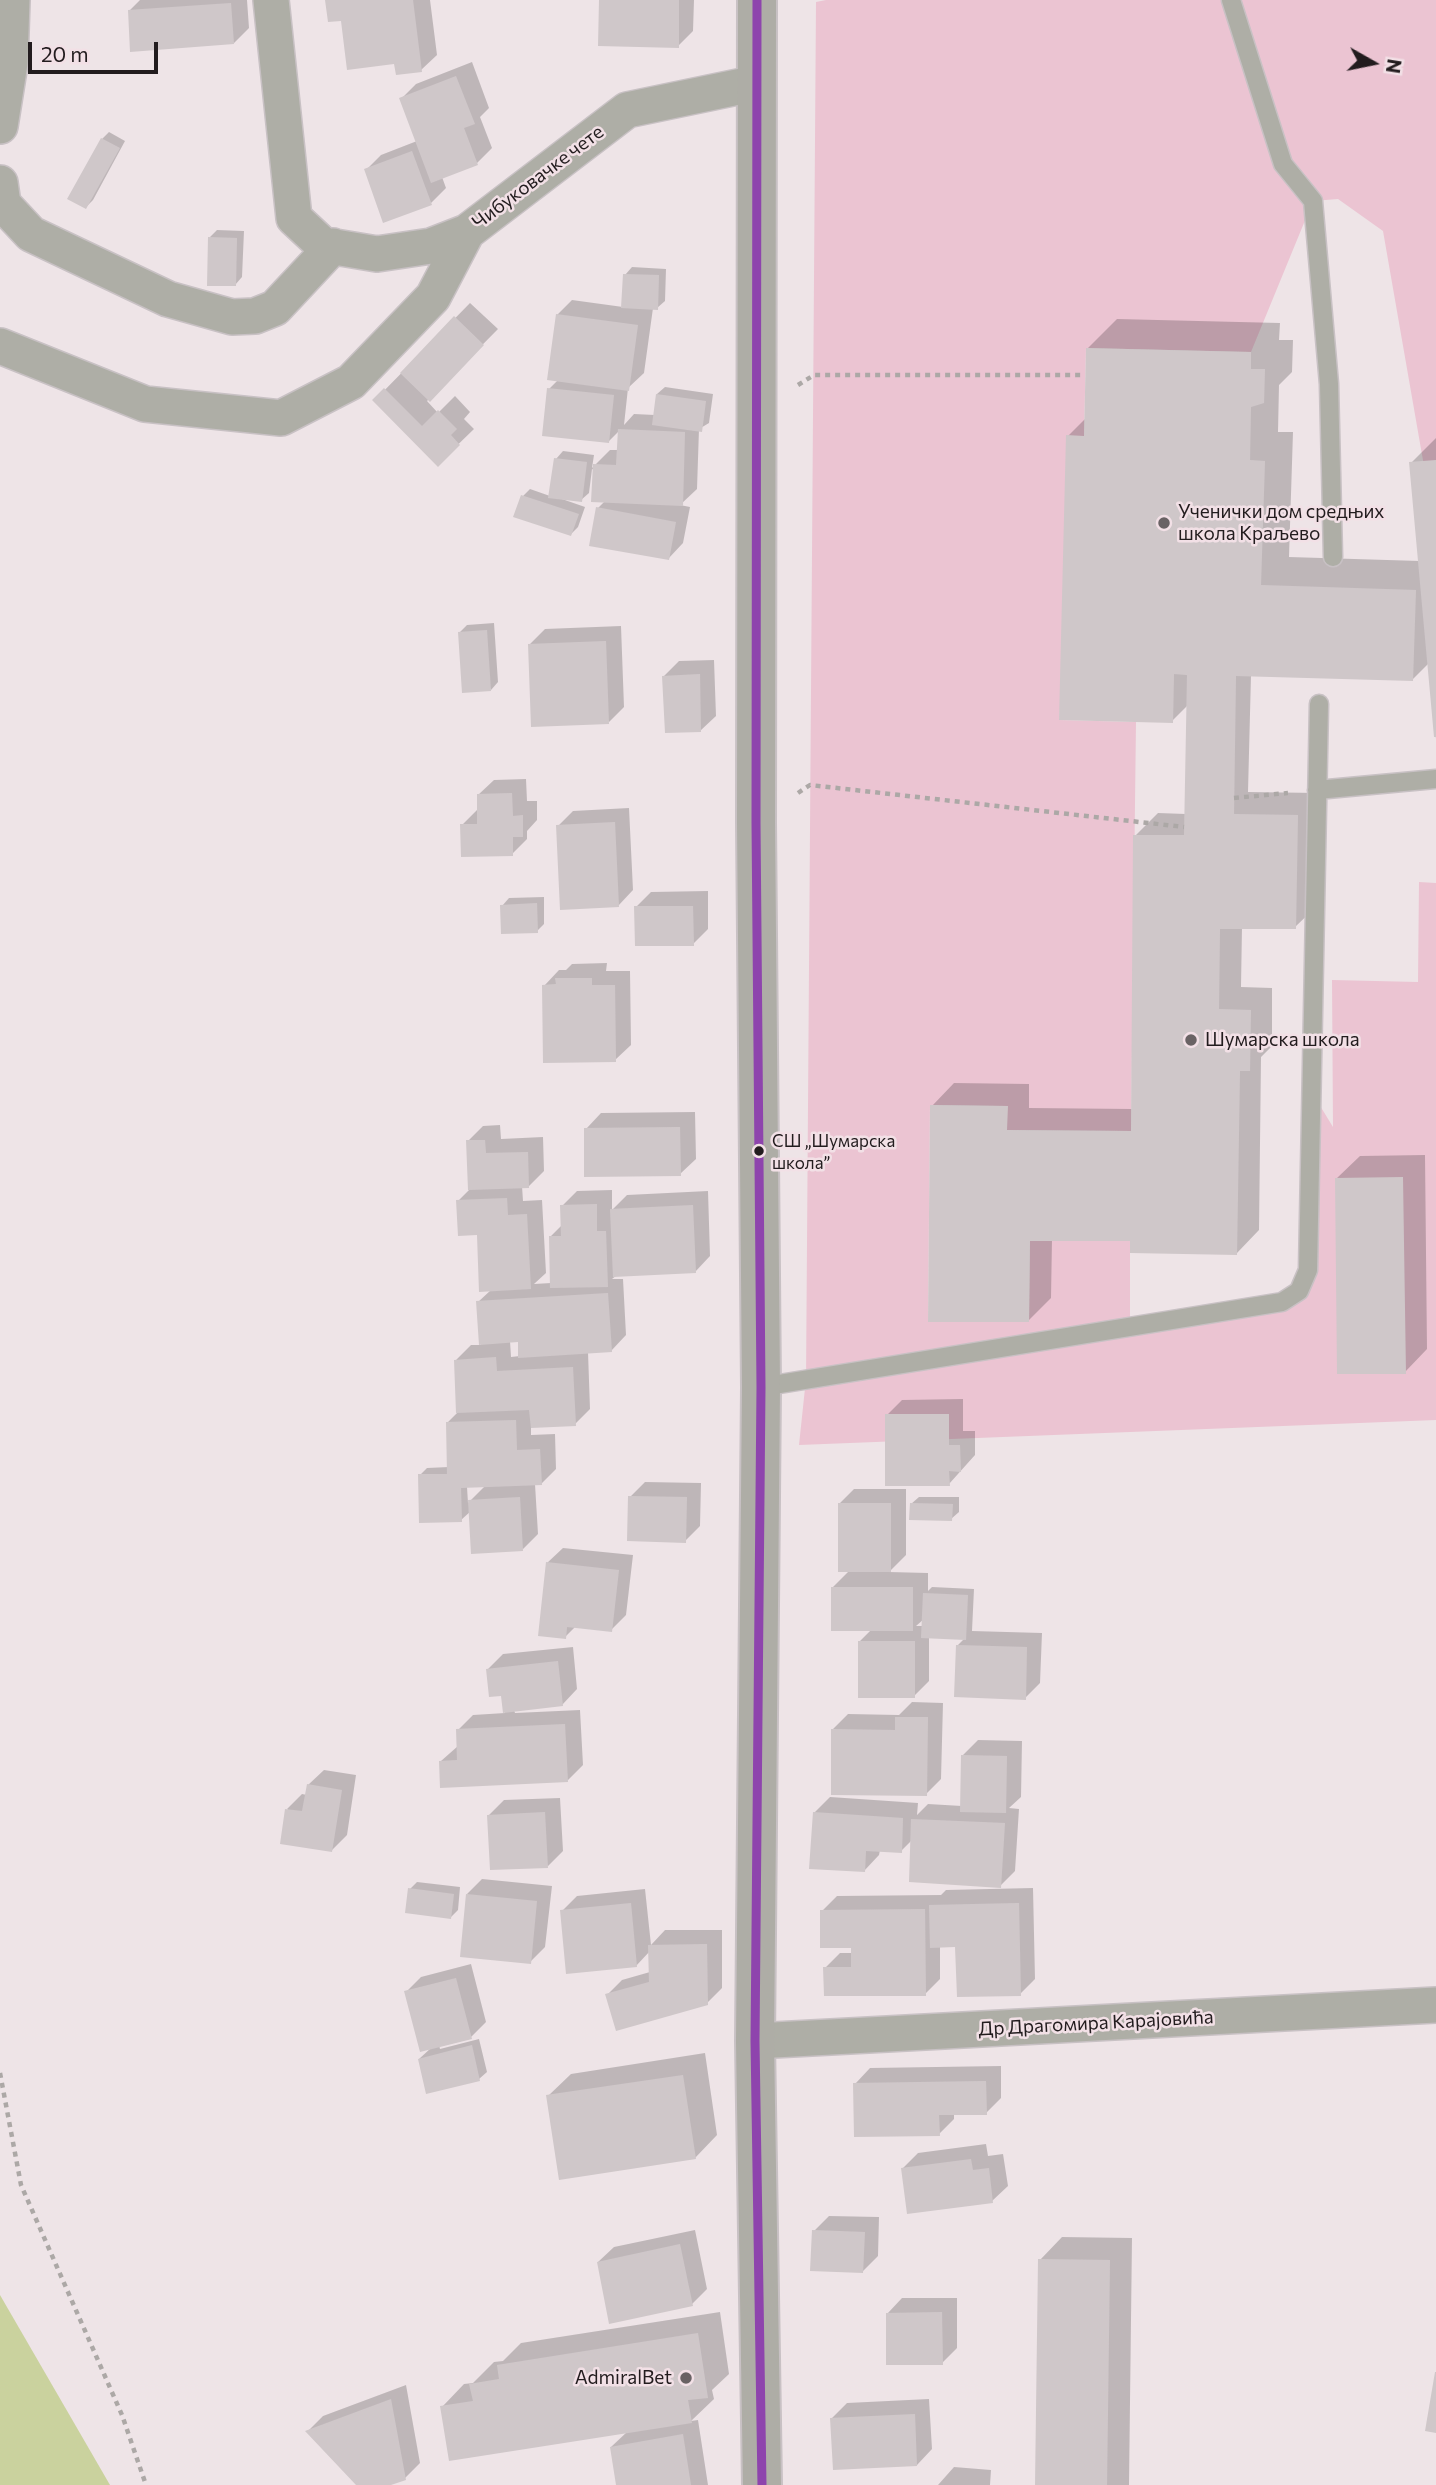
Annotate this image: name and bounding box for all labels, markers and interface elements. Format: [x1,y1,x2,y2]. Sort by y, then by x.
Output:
scale bar [32,28,161,72]
north arrow [1338,28,1408,98]
text: 20 m [41,41,89,66]
text: N [1382,58,1407,75]
street label: Чибуковачке чете [468,120,608,234]
place label: Ученички дом средњих школа Краљево [1178,501,1384,545]
marker: Ученички дом средњих школа Краљево [1156,515,1172,531]
place label: Шумарска школа [1205,1029,1360,1051]
marker: Шумарска школа [1183,1032,1199,1048]
place label: СШ „Шумарска школа” [772,1131,895,1171]
marker: СШ „Шумарска школа” [752,1144,766,1158]
street label: Др Драгомира Карајовића [978,2005,1214,2041]
place label: AdmiralBet [575,2367,672,2389]
marker: AdmiralBet [678,2370,694,2386]

